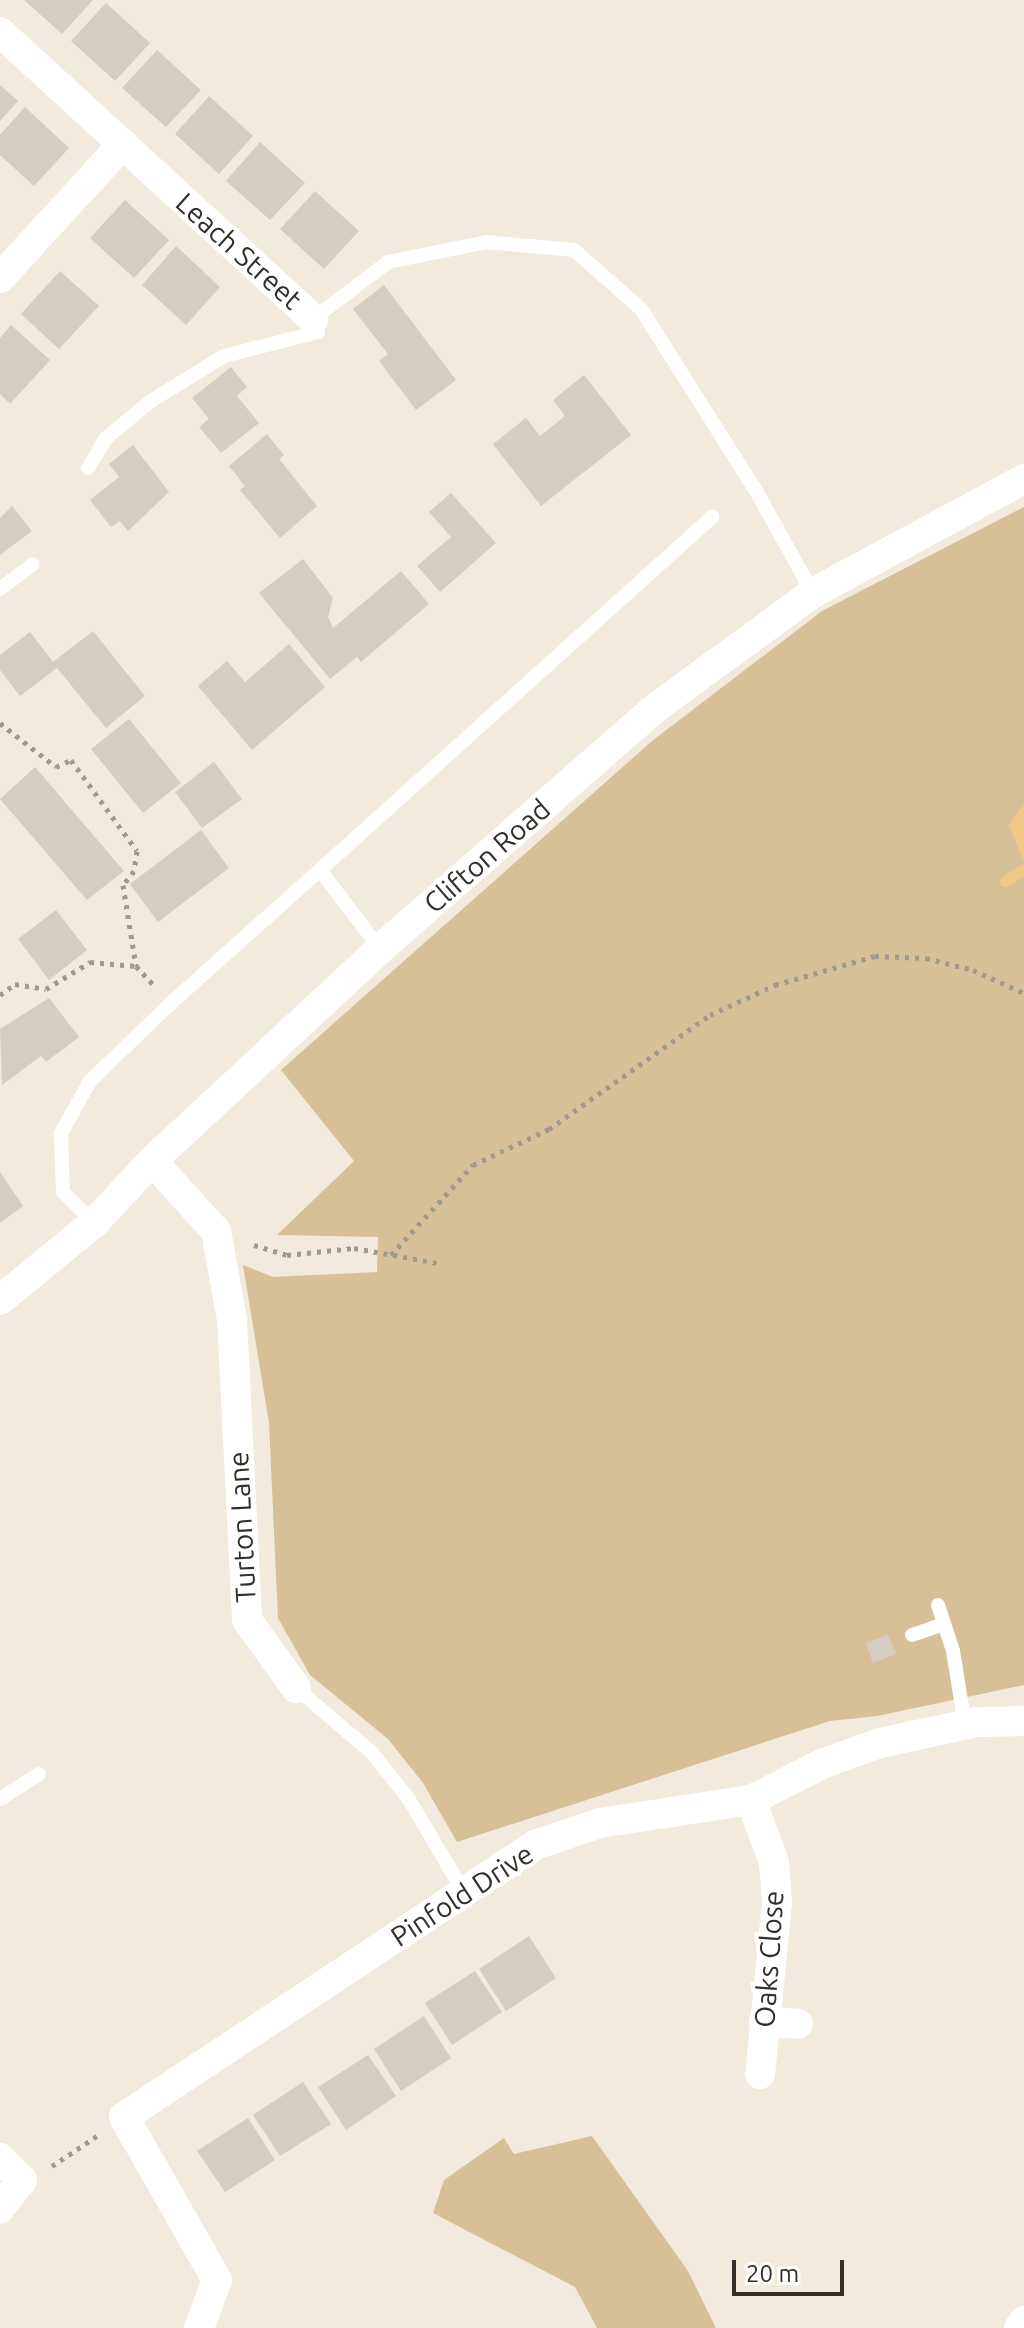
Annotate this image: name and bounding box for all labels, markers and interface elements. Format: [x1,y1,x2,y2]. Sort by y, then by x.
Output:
street label: Leach Street [169,186,309,316]
street label: Clifton Road [417,792,557,920]
street label: Turton Lane [221,1451,263,1603]
street label: Pinfold Drive [385,1837,539,1953]
street label: Oaks Close [747,1889,791,2029]
scale bar [736,2244,848,2294]
text: 20 m [746,2260,799,2287]

